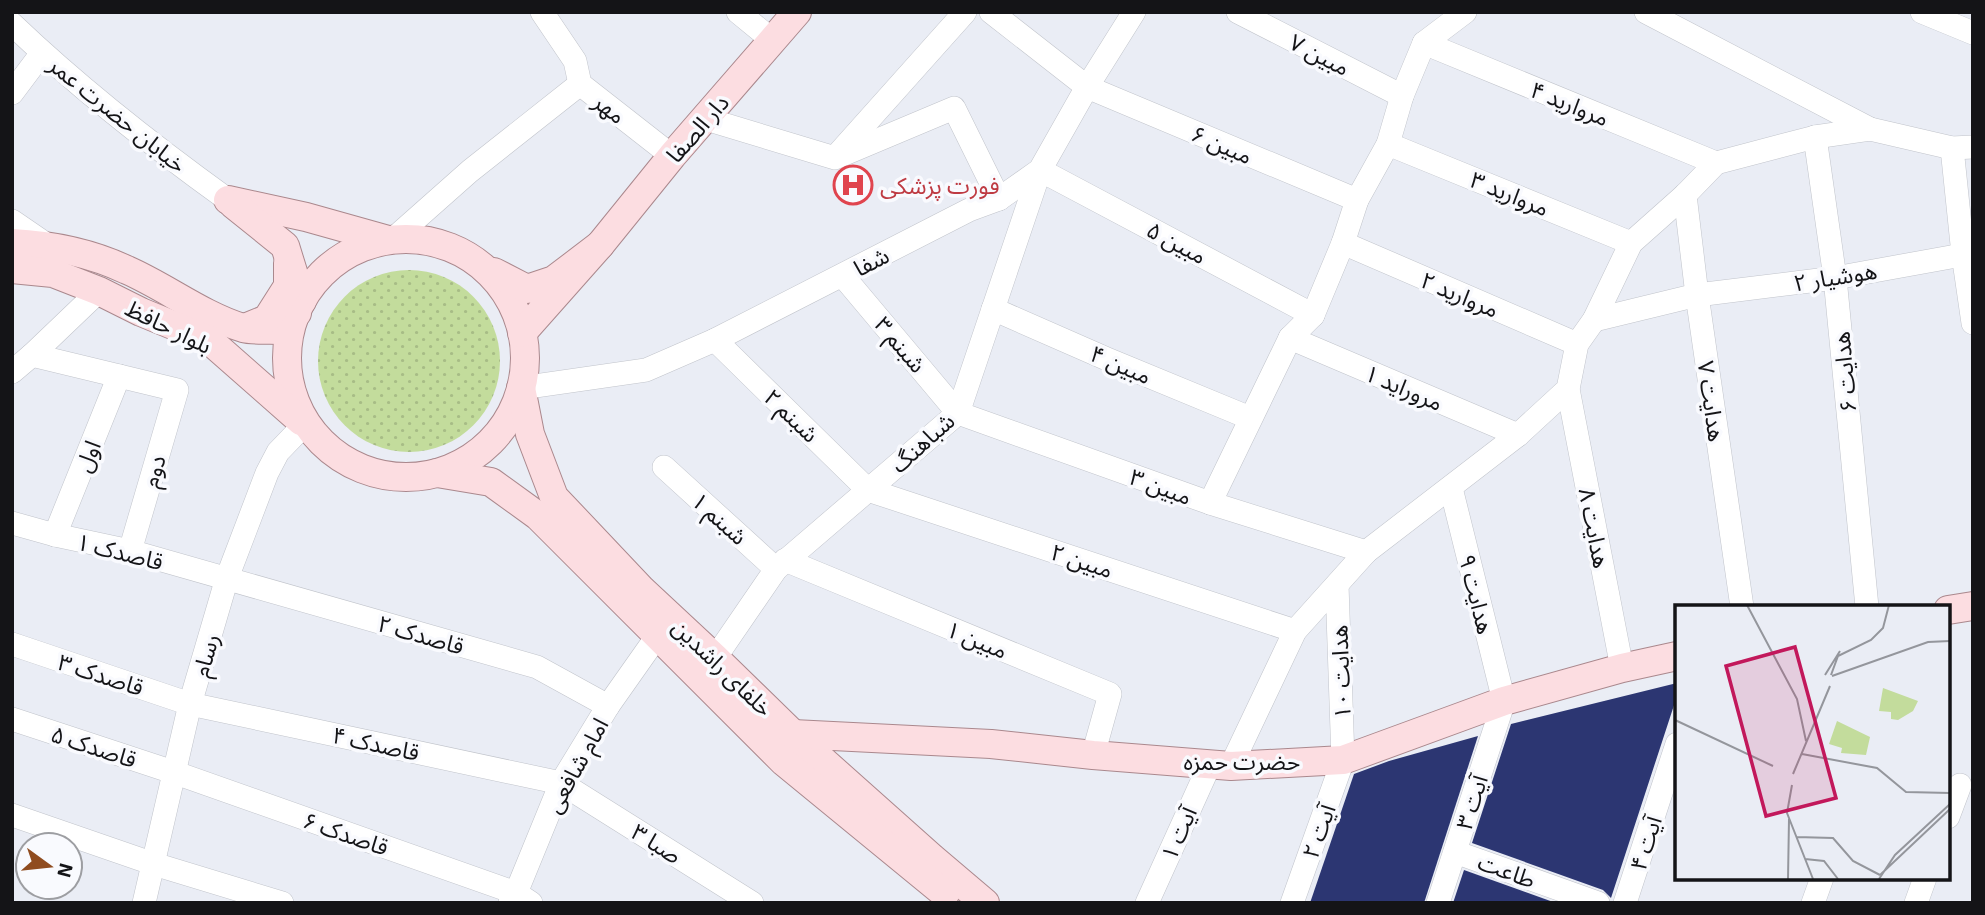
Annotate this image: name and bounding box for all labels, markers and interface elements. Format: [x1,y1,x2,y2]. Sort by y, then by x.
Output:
street label: مبین ۷ [1285,27,1355,81]
street label: خیابان حضرت عمر [42,49,192,179]
street label: مروارید ۴ [1526,75,1613,132]
street label: مهر [587,86,632,130]
street label: دار الصفا [660,88,735,169]
street label: مبین ۶ [1187,119,1257,169]
hospital icon: فورت پزشکی [832,164,874,206]
street label: مروارید ۳ [1466,165,1553,222]
place label: فورت پزشکی [880,171,1000,201]
street label: مبین ۵ [1142,215,1212,269]
street label: شفا [849,240,893,282]
street label: هوشیار ۲ [1791,256,1879,297]
street label: مروارید ۲ [1416,265,1503,324]
street label: بلوار حافظ [121,293,217,360]
street label: شبنم ۳ [866,310,933,380]
street label: هدایت ۶ [1827,330,1861,414]
street label: مبین ۴ [1086,339,1156,389]
street label: مروراید ۱ [1360,358,1447,417]
street label: هدایت ۷ [1692,359,1732,443]
street label: شبنم ۲ [756,382,825,451]
street label: شباهنگ [884,406,960,478]
street label: اول [68,436,107,476]
street label: دوم [135,452,176,492]
street label: مبین ۳ [1126,462,1196,510]
street label: هدایت ۸ [1574,485,1616,571]
street label: شبنم ۱ [684,486,754,553]
street label: قاصدک ۱ [74,527,166,575]
street label: مبین ۲ [1047,537,1117,583]
street label: هدایت ۹ [1454,551,1500,637]
inset map [1675,605,1950,880]
street label: قاصدک ۲ [375,608,467,660]
street label: خلفای راشدین [666,612,779,722]
street label: مبین ۱ [942,614,1012,664]
street label: هدایت ۱۰ [1324,624,1356,720]
street label: رسام [186,630,229,681]
street label: قاصدک ۳ [55,647,147,701]
street label: امام شافعی [538,713,618,820]
street label: قاصدک ۵ [48,719,140,773]
street label: قاصدک ۴ [330,720,422,766]
street label: حضرت حمزه [1184,747,1300,776]
street label: آیت ۳ [1449,770,1493,833]
street label: آیت ۲ [1295,799,1341,862]
street label: آیت ۱ [1154,801,1203,864]
street label: قاصدک ۶ [300,805,392,861]
street label: آیت ۴ [1623,811,1667,874]
street label: صبا ۳ [627,817,687,869]
north arrow [14,831,84,901]
street label: طاعت [1474,847,1540,893]
text: N [53,861,79,880]

